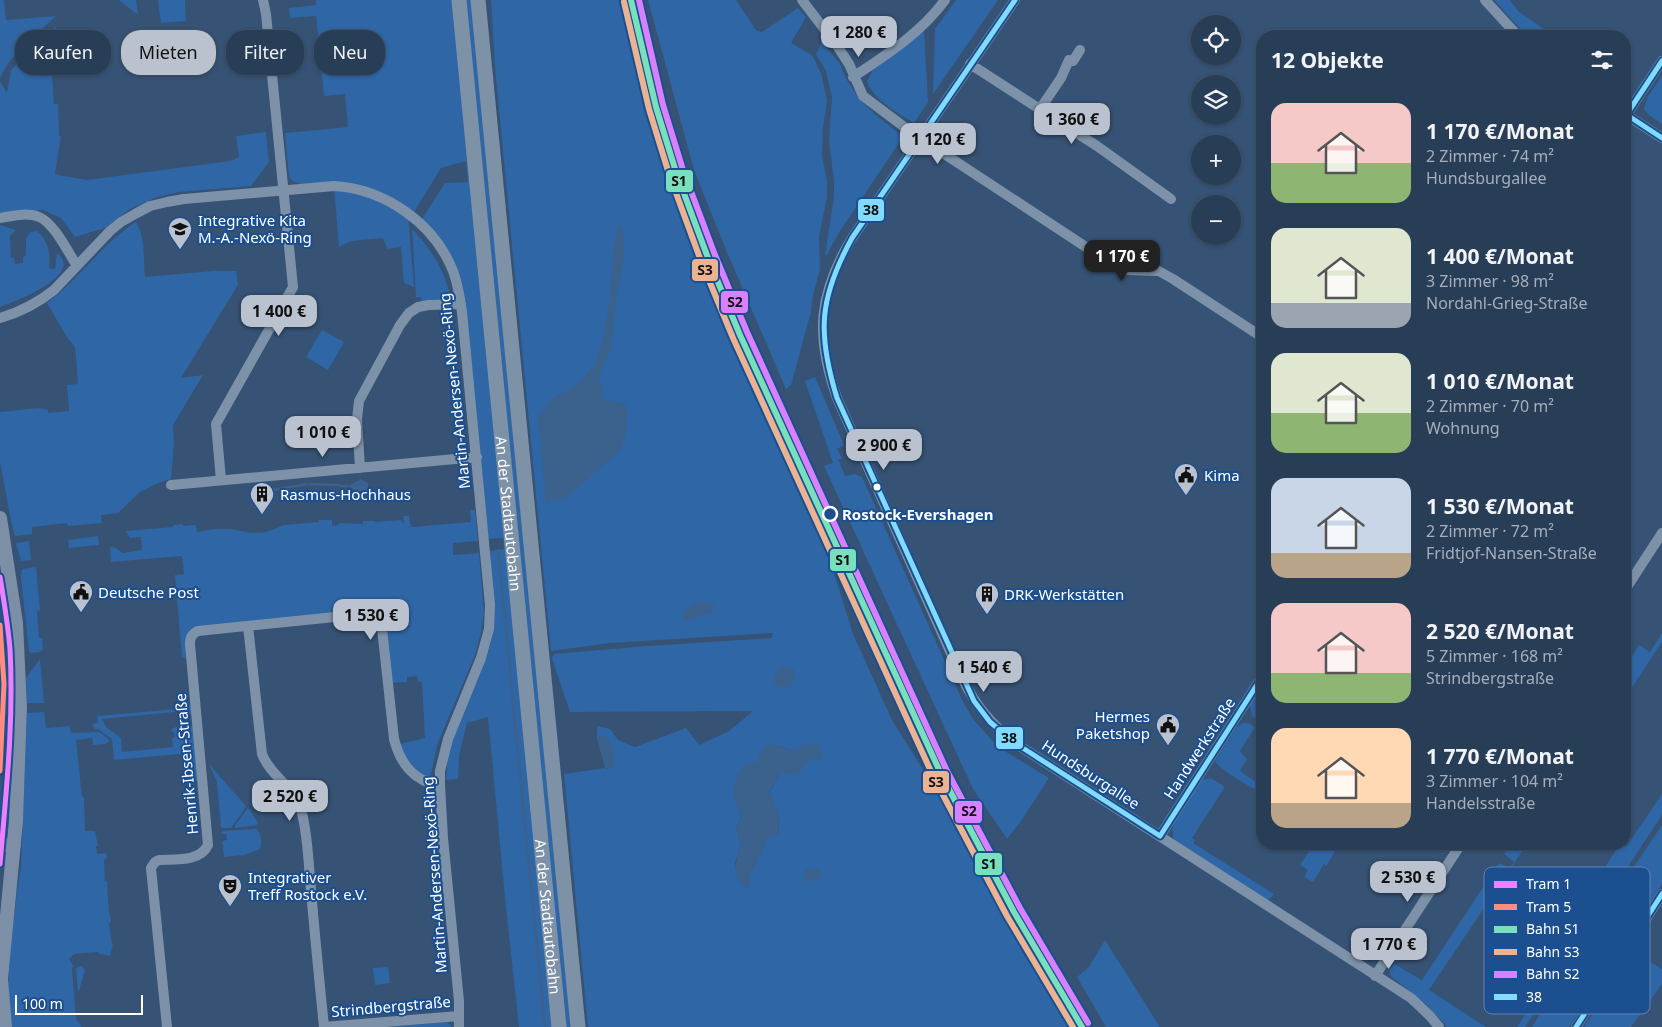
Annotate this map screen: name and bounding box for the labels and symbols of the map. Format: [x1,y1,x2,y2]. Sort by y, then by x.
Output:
pin: 1 280 € [813,15,905,58]
pin: 1 360 € [1026,102,1118,145]
pin: 1 120 € [892,122,984,165]
line badge: S1 [665,169,694,193]
text: S1 [671,171,687,190]
line badge: 38 [857,198,885,222]
text: 38 [863,200,879,219]
place label: Integrative Kita M.-A.-Nexö-Ring [198,210,312,247]
school or university icon: Integrative Kita M.-A.-Nexö-Ring [167,216,193,250]
pin: 1 170 € [1076,240,1168,282]
line badge: S3 [691,258,719,282]
text: S3 [697,260,713,279]
line badge: S2 [720,290,749,314]
street label: Martin-Andersen-Nexö-Ring [434,292,474,490]
text: S2 [727,292,743,311]
pin: 1 400 € [233,294,325,337]
pin: 1 010 € [277,416,369,458]
pin: 2 900 € [838,428,930,471]
street label: An der Stadtautobahn [492,435,527,592]
public building icon: Kima [1173,462,1199,496]
place label: Kima [1204,465,1240,485]
building icon: Rasmus-Hochhaus [249,481,275,515]
unlabelled marker [872,482,882,492]
place label: Rasmus-Hochhaus [280,484,411,504]
place label: Rostock-Evershagen [842,504,994,524]
marker: Rostock-Evershagen [822,506,838,522]
line badge: S1 [829,548,857,572]
text: S1 [835,550,851,569]
public building icon: Deutsche Post [68,579,94,613]
building icon: DRK-Werkstätten [974,581,1000,615]
place label: Deutsche Post [98,582,199,602]
place label: DRK-Werkstätten [1004,584,1124,604]
pin: 1 530 € [325,598,417,641]
pin: 1 540 € [938,650,1030,693]
street label: Henrik-Ibsen-Straße [170,693,202,835]
street label: Handwerkstraße [1159,693,1239,803]
place label: Hermes Paketshop [1076,706,1150,743]
public building icon: Hermes Paketshop [1155,712,1181,746]
line badge: 38 [995,726,1024,750]
text: 38 [1001,728,1017,747]
street label: Hundsburgallee [1038,735,1144,813]
line badge: S3 [922,770,950,794]
text: S3 [928,772,944,791]
street label: Martin-Andersen-Nexö-Ring [417,776,451,974]
pin: 2 520 € [244,780,336,822]
line badge: S2 [954,800,983,824]
text: S2 [961,801,977,820]
street label: An der Stadtautobahn [531,838,566,995]
line badge: S1 [974,852,1003,876]
text: S1 [981,854,997,873]
pin: 2 530 € [1362,860,1454,903]
place label: Integrativer Treff Rostock e.V. [248,867,367,904]
legend [1484,867,1650,1014]
theatre icon: Integrativer Treff Rostock e.V. [217,873,243,907]
text: Tram 1 [1526,874,1571,893]
text: Tram 5 [1526,897,1571,916]
text: Bahn S1 [1526,919,1580,938]
pin: 1 770 € [1343,928,1435,970]
text: Bahn S3 [1526,942,1580,961]
text: Bahn S2 [1526,964,1580,983]
text: 38 [1526,987,1542,1006]
street label: Strindbergstraße [330,991,452,1021]
scale bar [15,992,142,1015]

